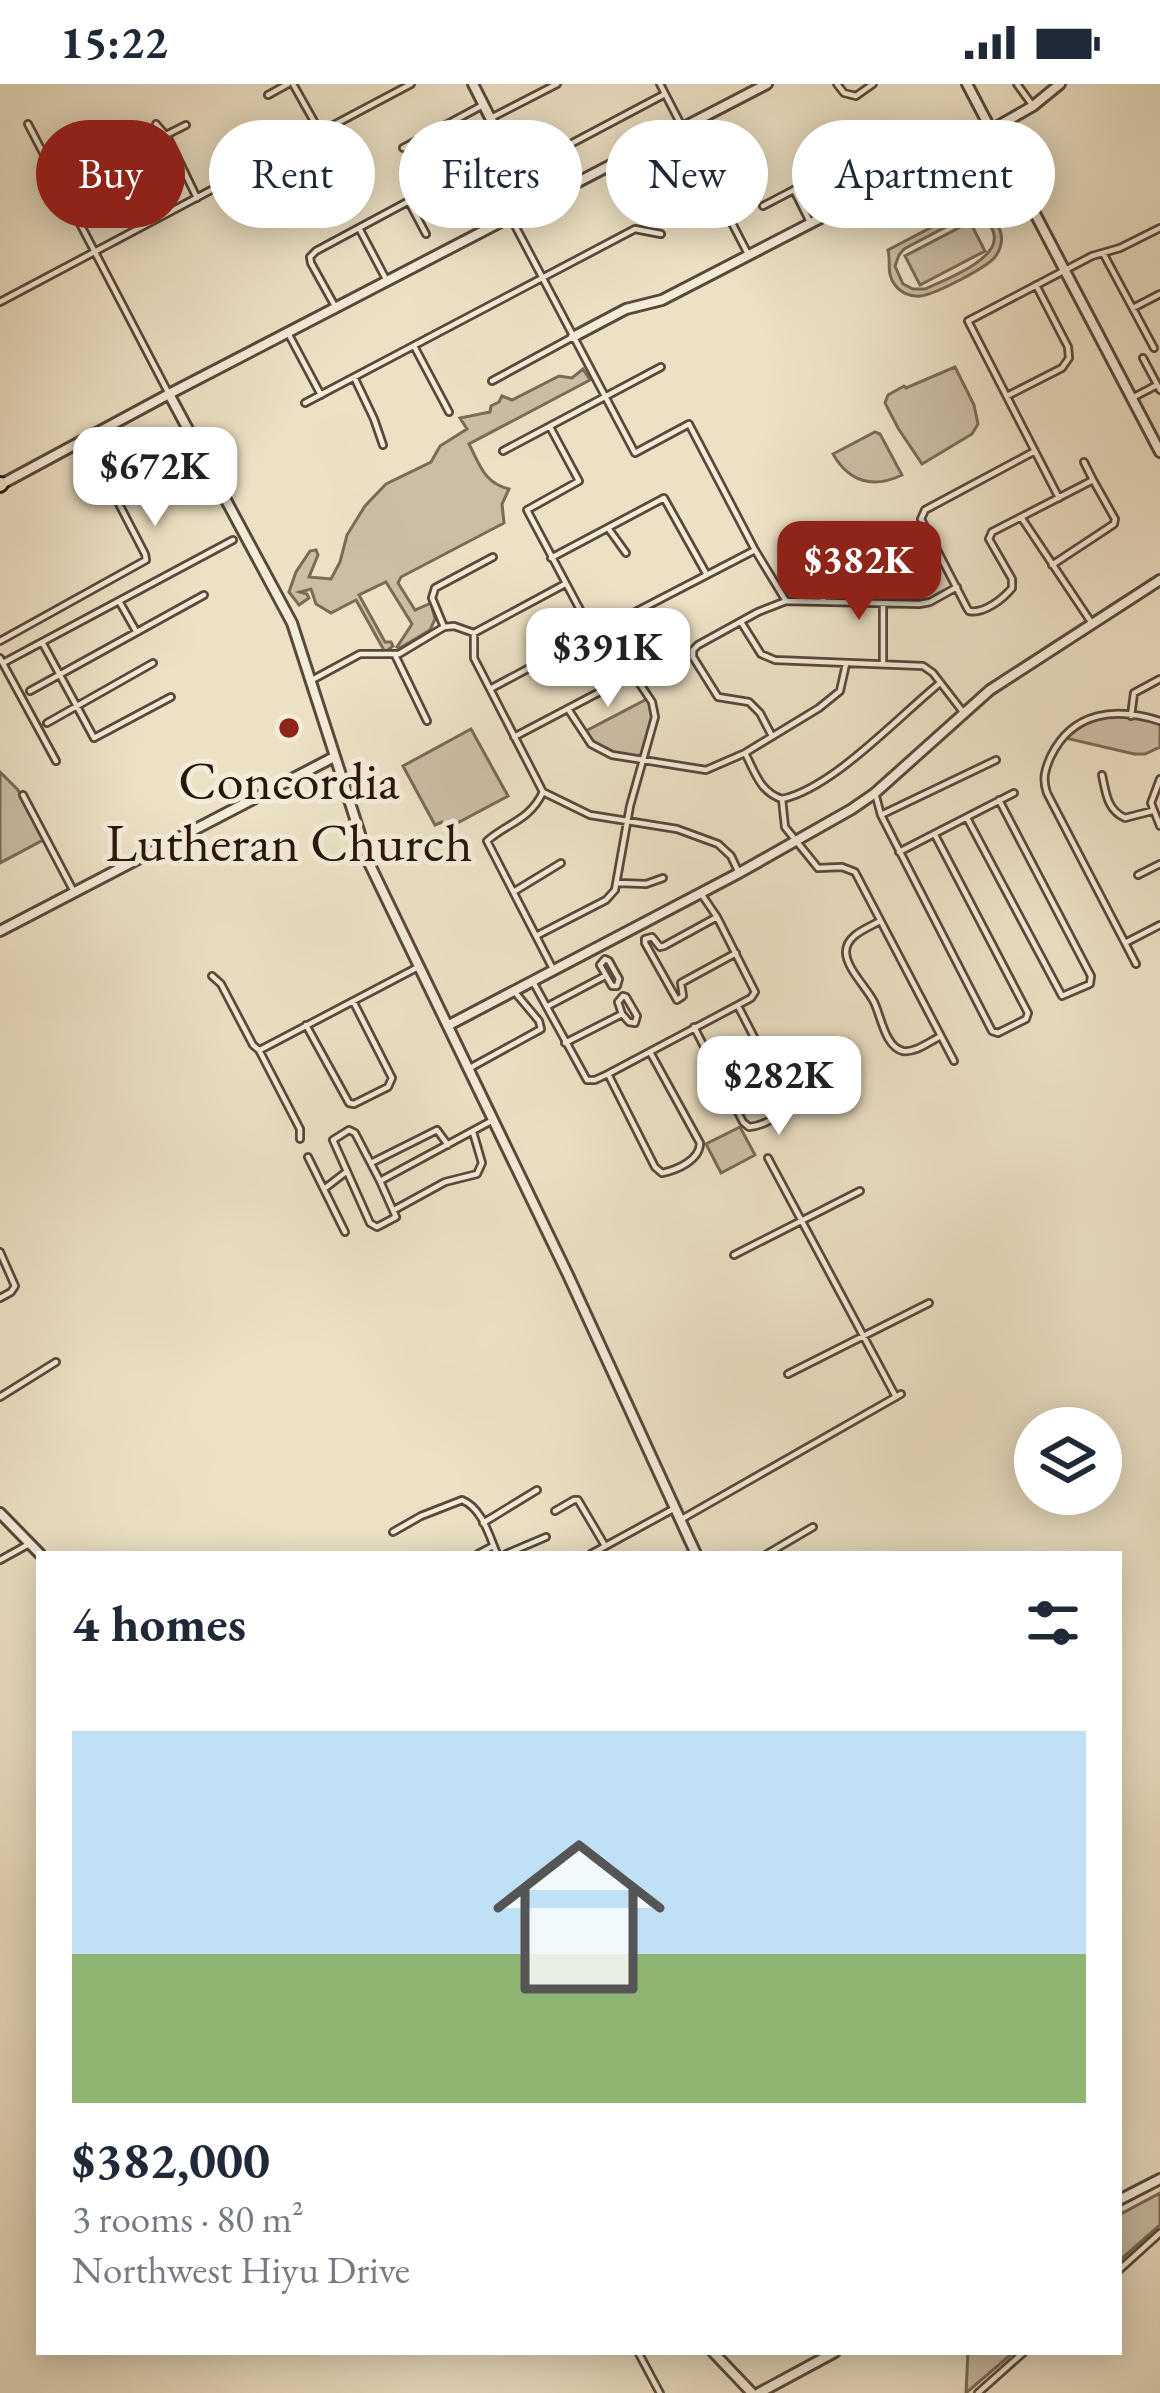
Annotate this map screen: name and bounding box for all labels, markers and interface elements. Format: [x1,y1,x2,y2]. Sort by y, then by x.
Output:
text: 15:22 [60,13,168,71]
chip: Buy [36,120,185,228]
chip: Rent [209,120,375,228]
chip: Filters [399,120,582,228]
chip: New [606,120,768,228]
chip: Apartment [792,120,1055,228]
pin: $672K [71,427,239,529]
text: $672K [100,440,210,491]
pin: $382K [775,521,943,623]
text: $382K [804,534,914,585]
pin: $391K [524,608,692,710]
text: $391K [553,621,663,672]
marker: Concordia Lutheran Church [276,715,302,741]
place label: Concordia Lutheran Church [105,745,473,877]
pin: $282K [695,1036,863,1138]
text: $282K [724,1049,834,1100]
map controls [1014,1407,1122,1515]
button: layers [1014,1407,1122,1515]
text: 4 homes [72,1590,246,1656]
icon: filters [1020,1590,1086,1656]
icon: home [471,1809,687,2025]
text: $382,000 [72,2127,270,2193]
text: 3 rooms · 80 m² [72,2193,304,2244]
text: Northwest Hiyu Drive [72,2244,410,2295]

